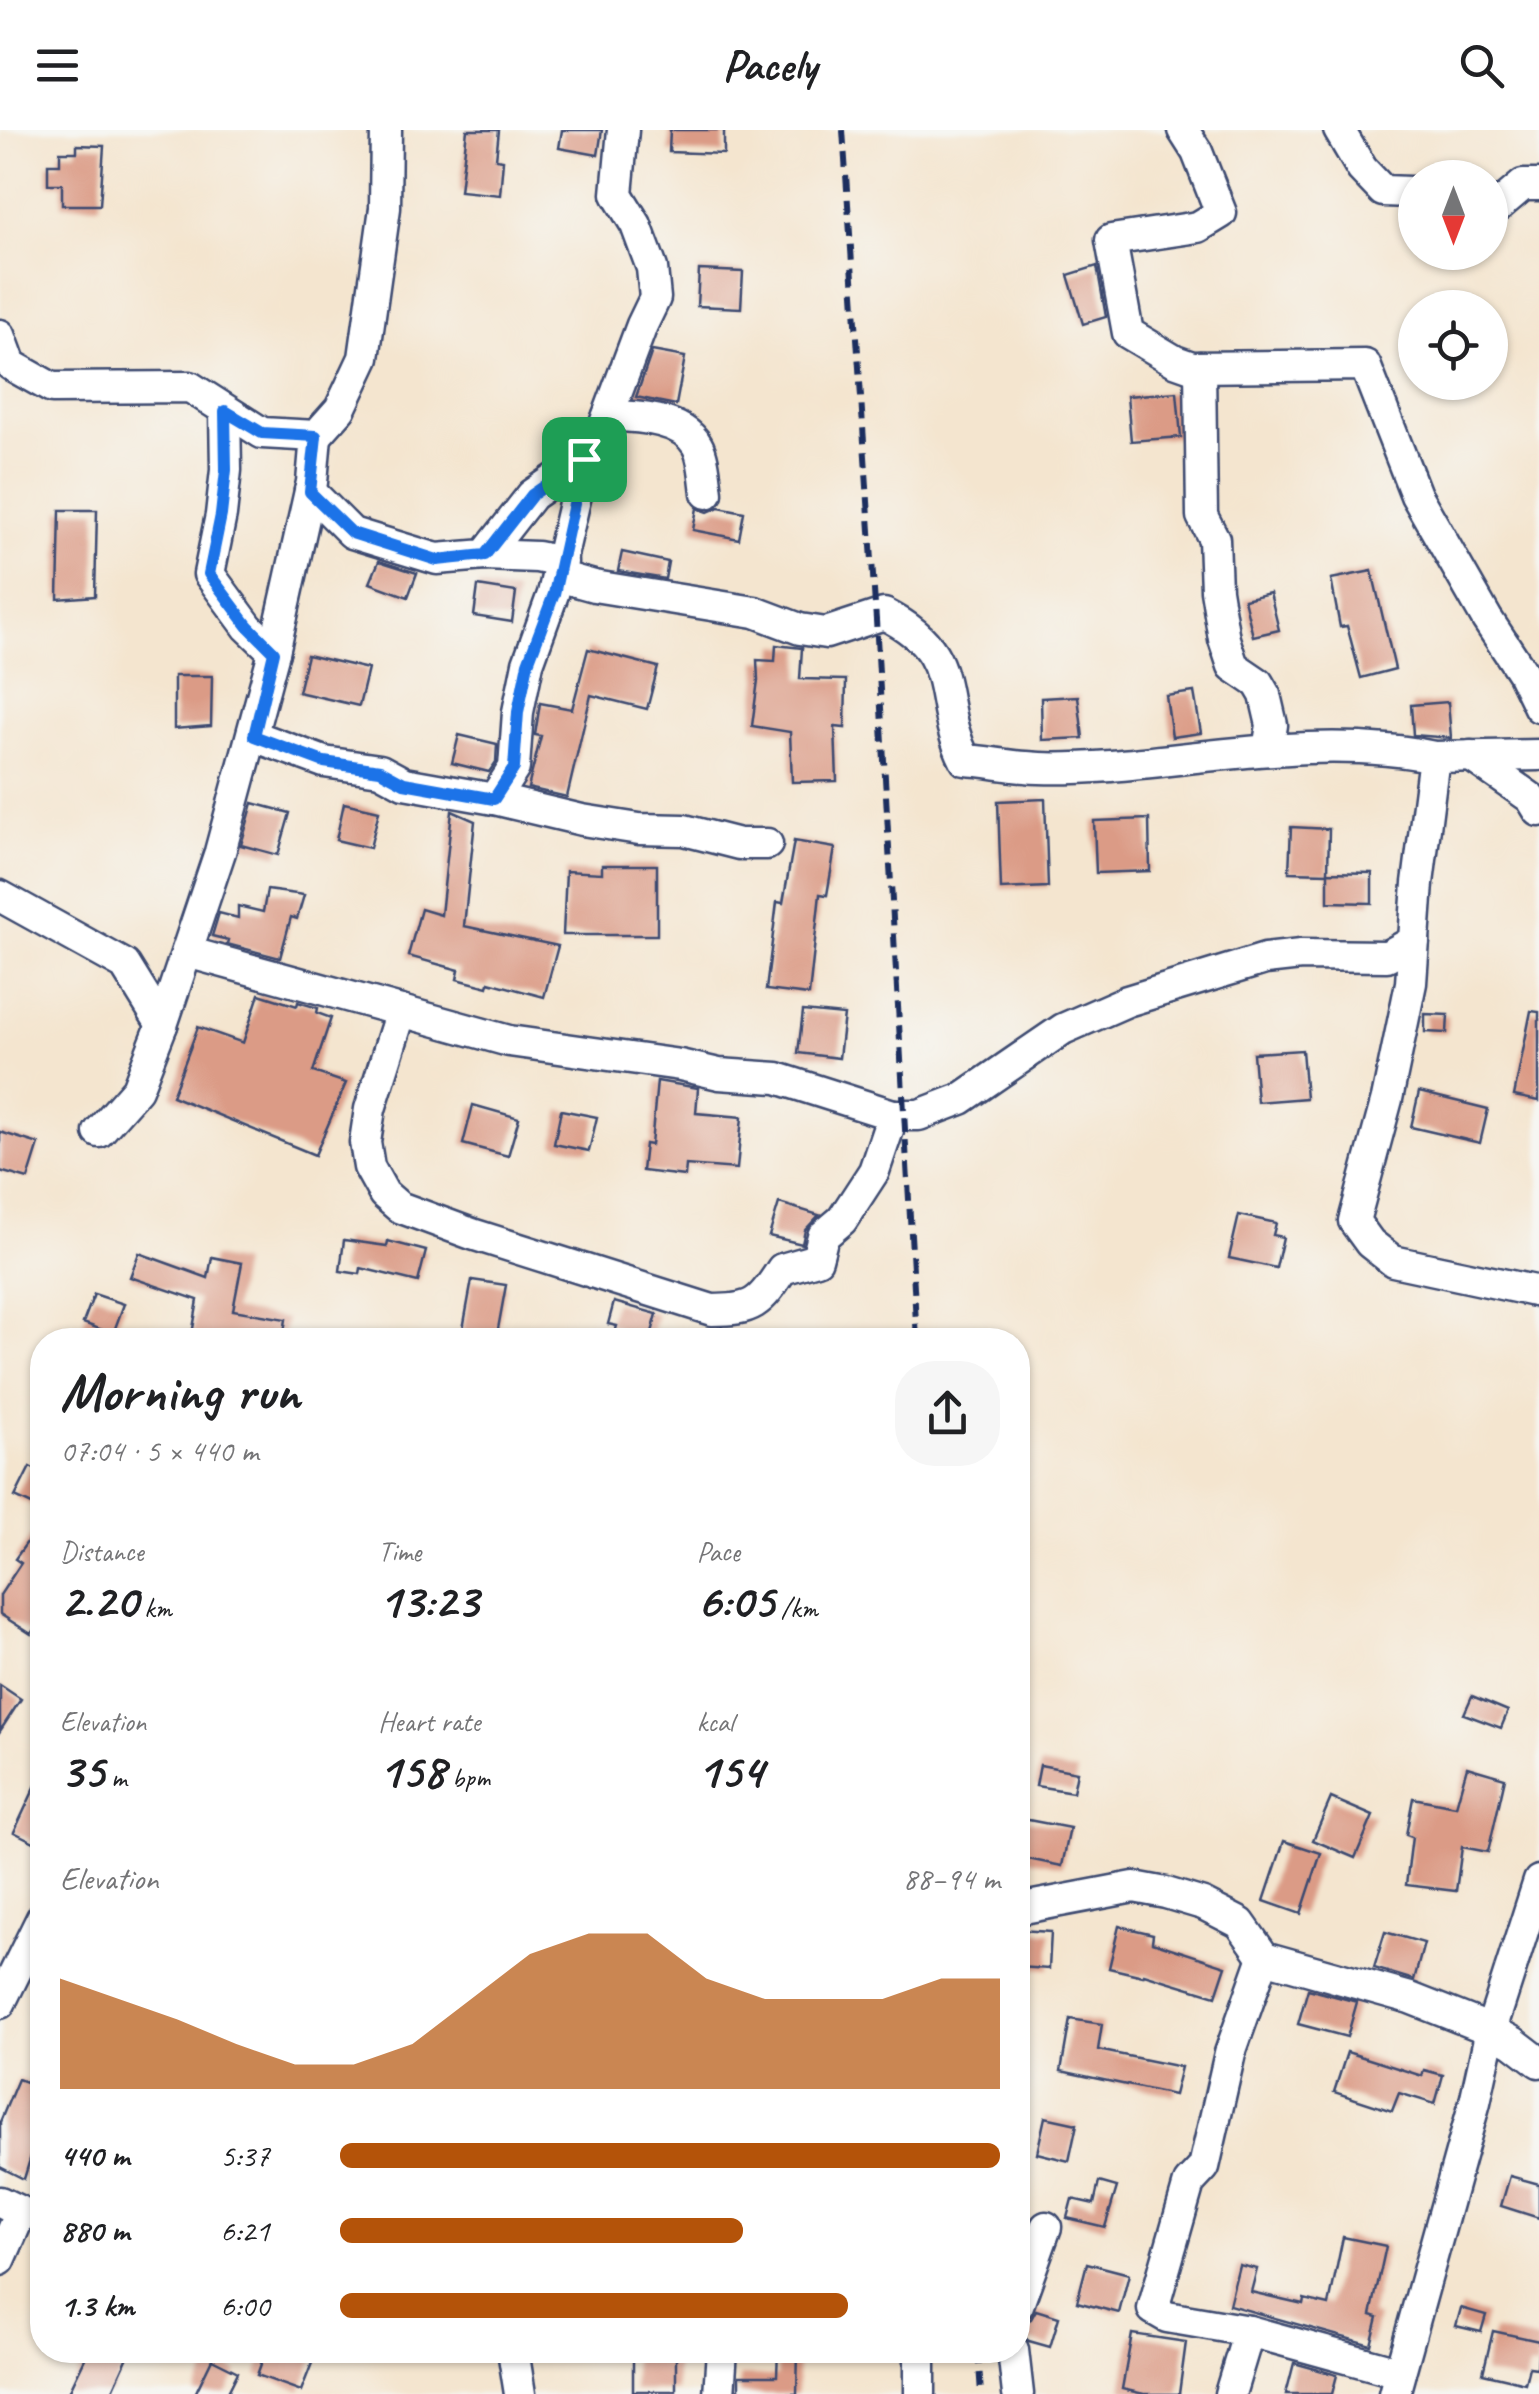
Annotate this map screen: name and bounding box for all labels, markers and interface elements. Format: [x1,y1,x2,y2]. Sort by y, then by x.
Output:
text: Pacely [722,37,817,94]
icon: menu [30,38,85,93]
icon: search [1454,38,1509,93]
north arrow [1398,160,1508,270]
map controls [1398,160,1508,400]
button: locate [1398,290,1508,400]
pin [542,417,627,502]
icon: arrive [557,432,612,487]
text: Morning run [60,1357,300,1427]
button: share [895,1361,1000,1466]
text: 07:04 · 5 × 440 m [60,1430,258,1471]
text: Distance [60,1534,144,1569]
text: Time [378,1534,421,1569]
text: Pace [697,1534,740,1569]
text: 2.20 [60,1569,137,1632]
text: 13:23 [378,1569,478,1632]
text: 6:05 [697,1569,774,1632]
text: km [137,1590,172,1625]
text: /km [774,1590,818,1625]
text: Elevation [60,1704,146,1739]
text: Heart rate [378,1704,480,1739]
text: kcal [697,1704,734,1739]
text: 35 [60,1739,104,1802]
text: 158 [378,1739,445,1802]
text: 154 [697,1739,763,1802]
text: m [104,1760,127,1795]
text: bpm [445,1760,490,1795]
text: Elevation [60,1858,158,1899]
text: 88–94 m [902,1858,1000,1899]
text: 440 m [60,2135,129,2176]
text: 5:37 [220,2135,270,2176]
text: 880 m [60,2210,129,2251]
text: 6:21 [220,2210,270,2251]
text: 1.3 km [60,2285,134,2326]
text: 6:00 [220,2285,270,2326]

